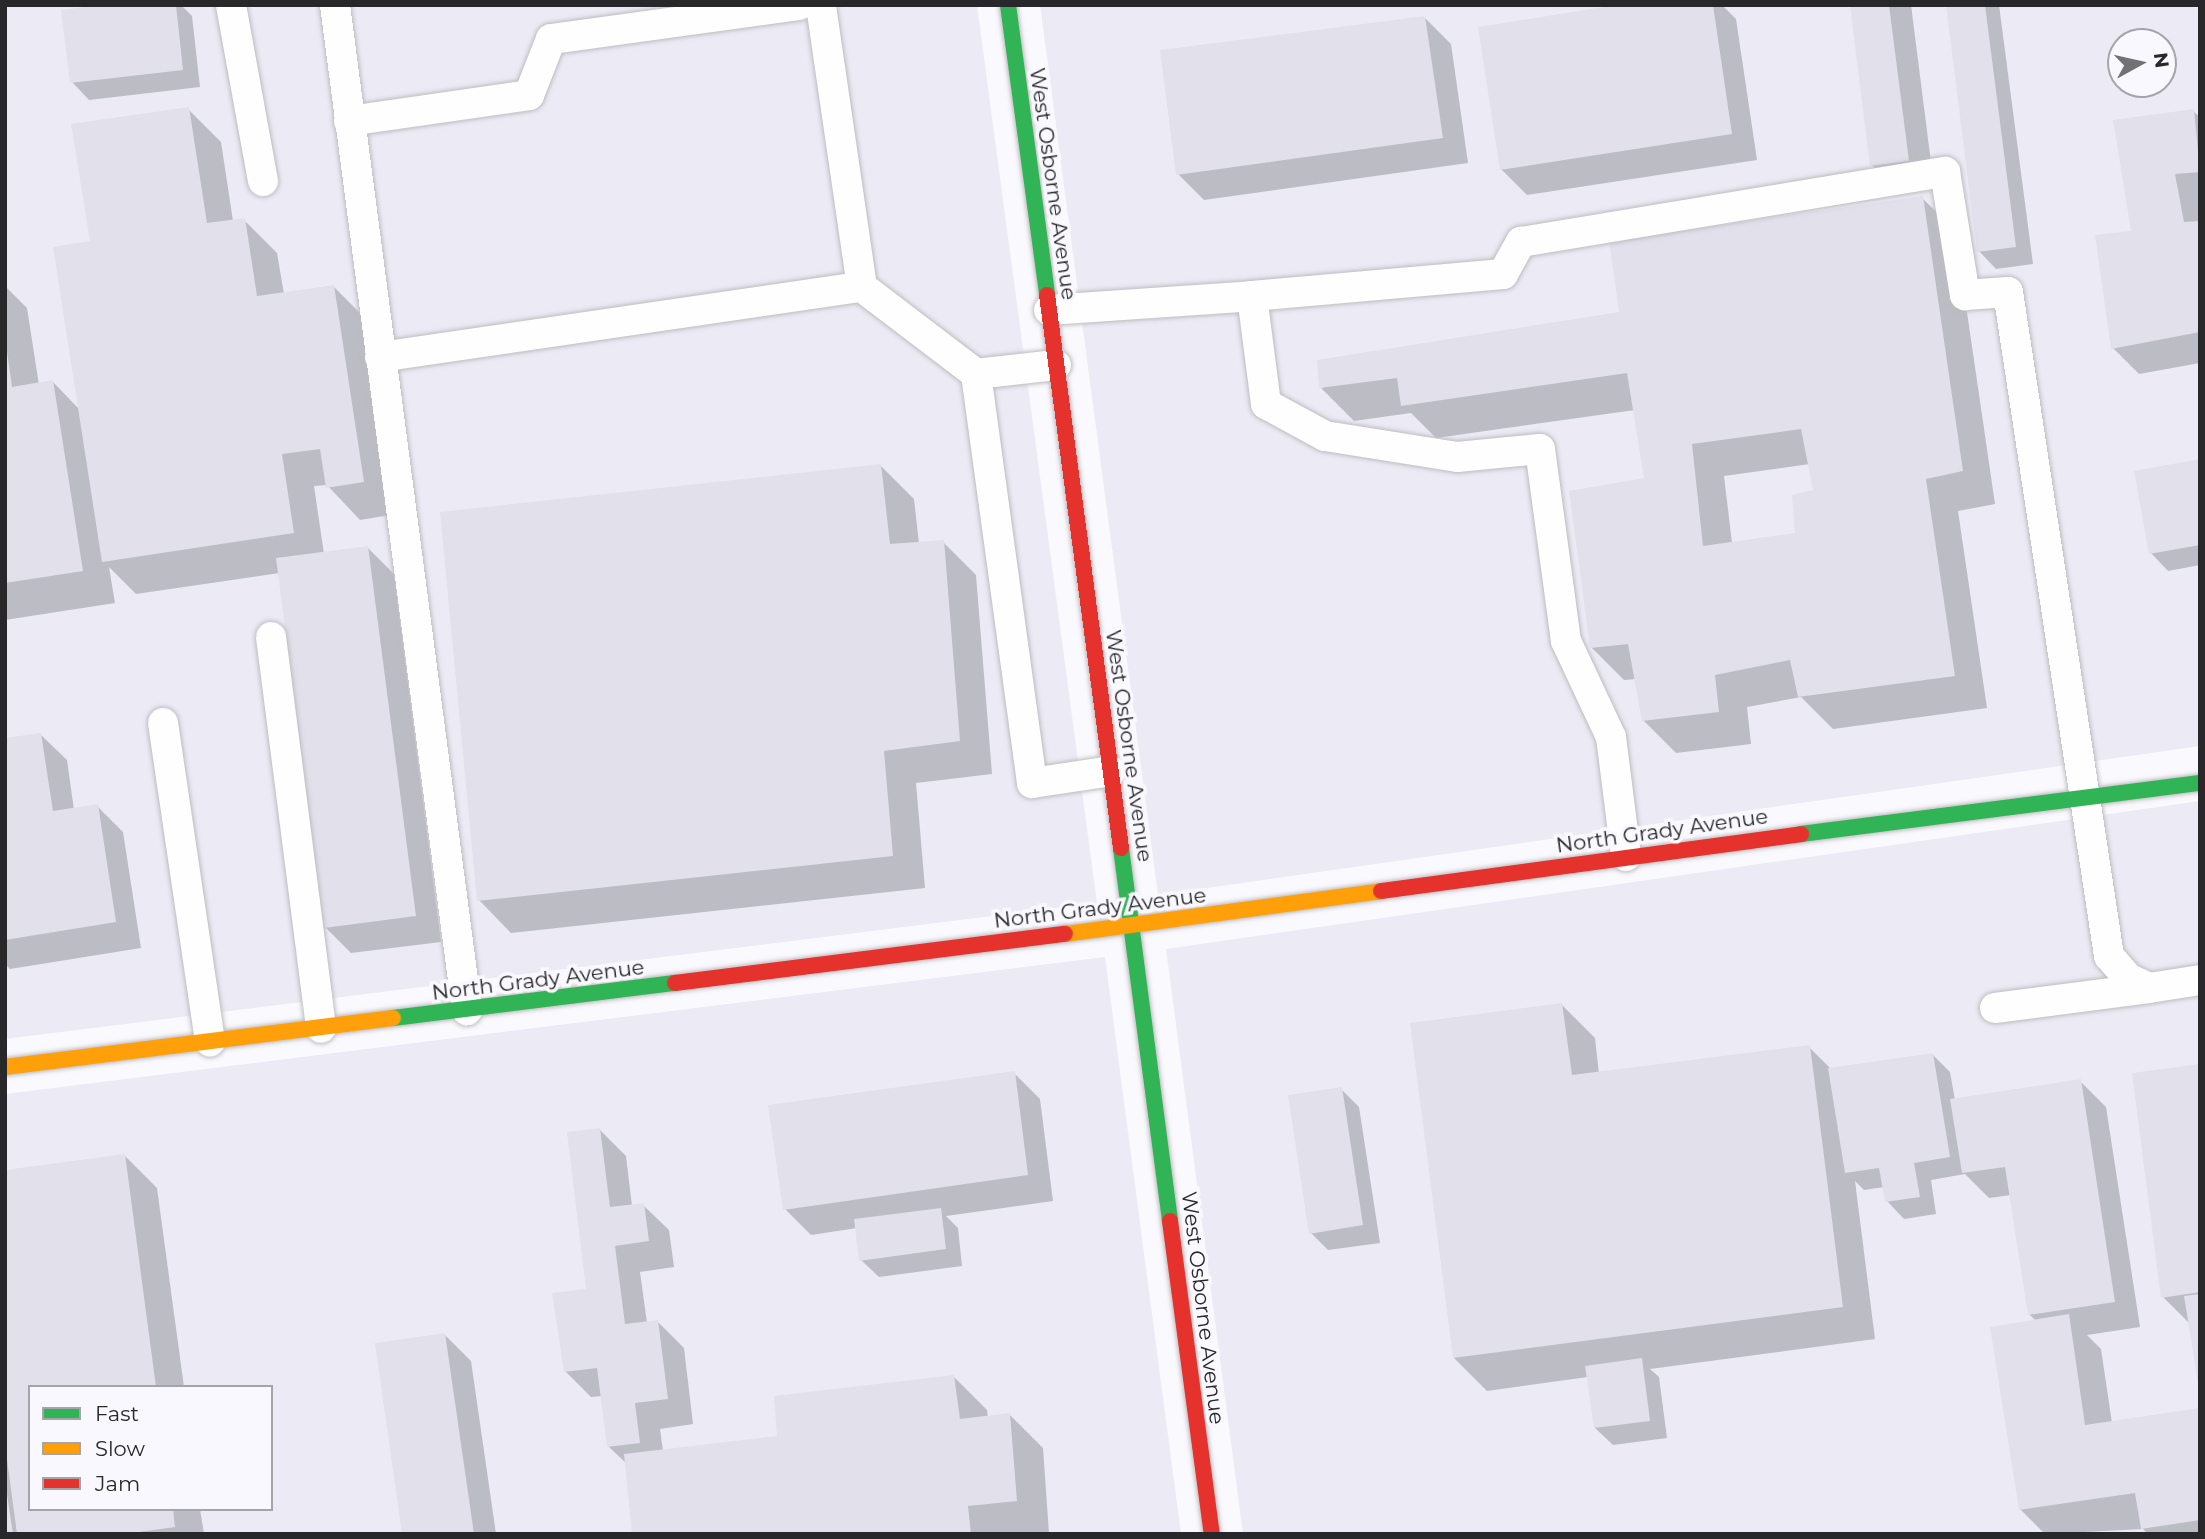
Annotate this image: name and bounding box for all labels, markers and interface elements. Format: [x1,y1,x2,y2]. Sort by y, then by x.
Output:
north arrow [2107,28,2177,98]
text: N [2149,51,2174,69]
street label: West Osborne Avenue [1024,66,1082,302]
street label: West Osborne Avenue [1100,628,1158,864]
street label: North Grady Avenue [1554,804,1770,858]
street label: North Grady Avenue [992,882,1208,934]
street label: North Grady Avenue [430,954,646,1006]
street label: West Osborne Avenue [1176,1190,1230,1426]
legend [28,1385,273,1511]
text: Fast [95,1401,139,1426]
text: Slow [95,1436,145,1461]
text: Jam [95,1471,140,1496]

